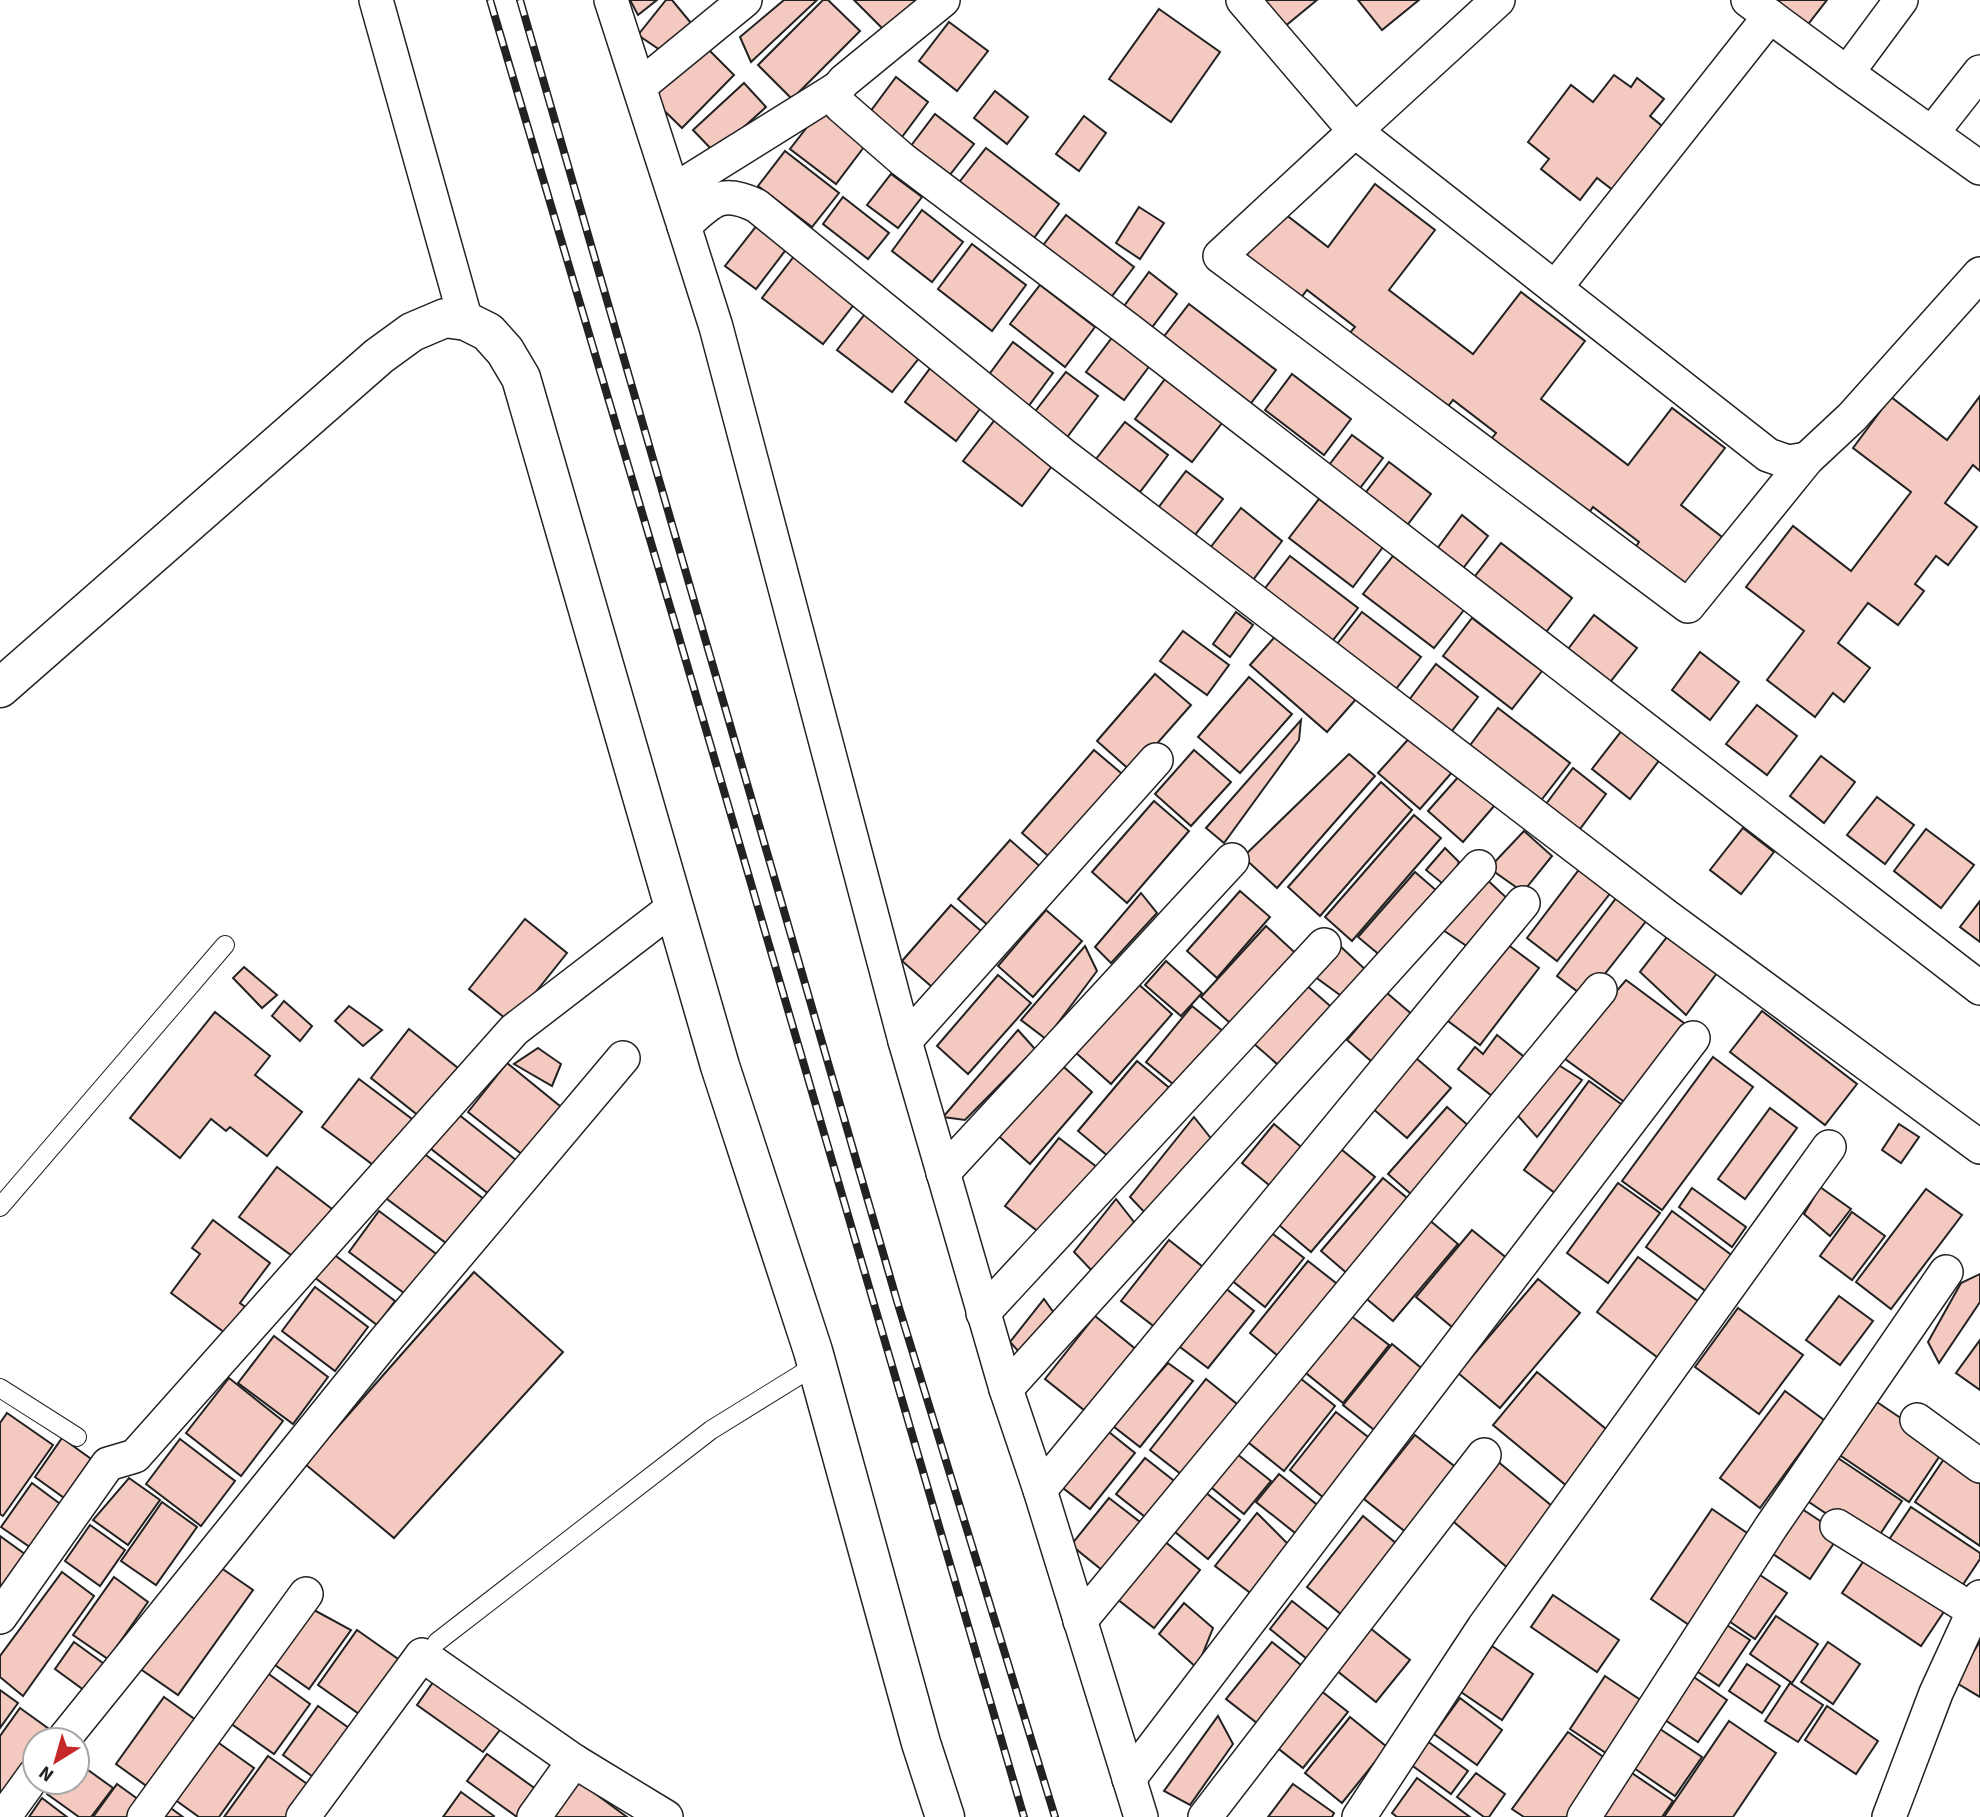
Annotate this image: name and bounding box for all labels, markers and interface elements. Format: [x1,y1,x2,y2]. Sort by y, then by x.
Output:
north arrow [21,1726,91,1796]
text: N [33,1759,60,1788]

